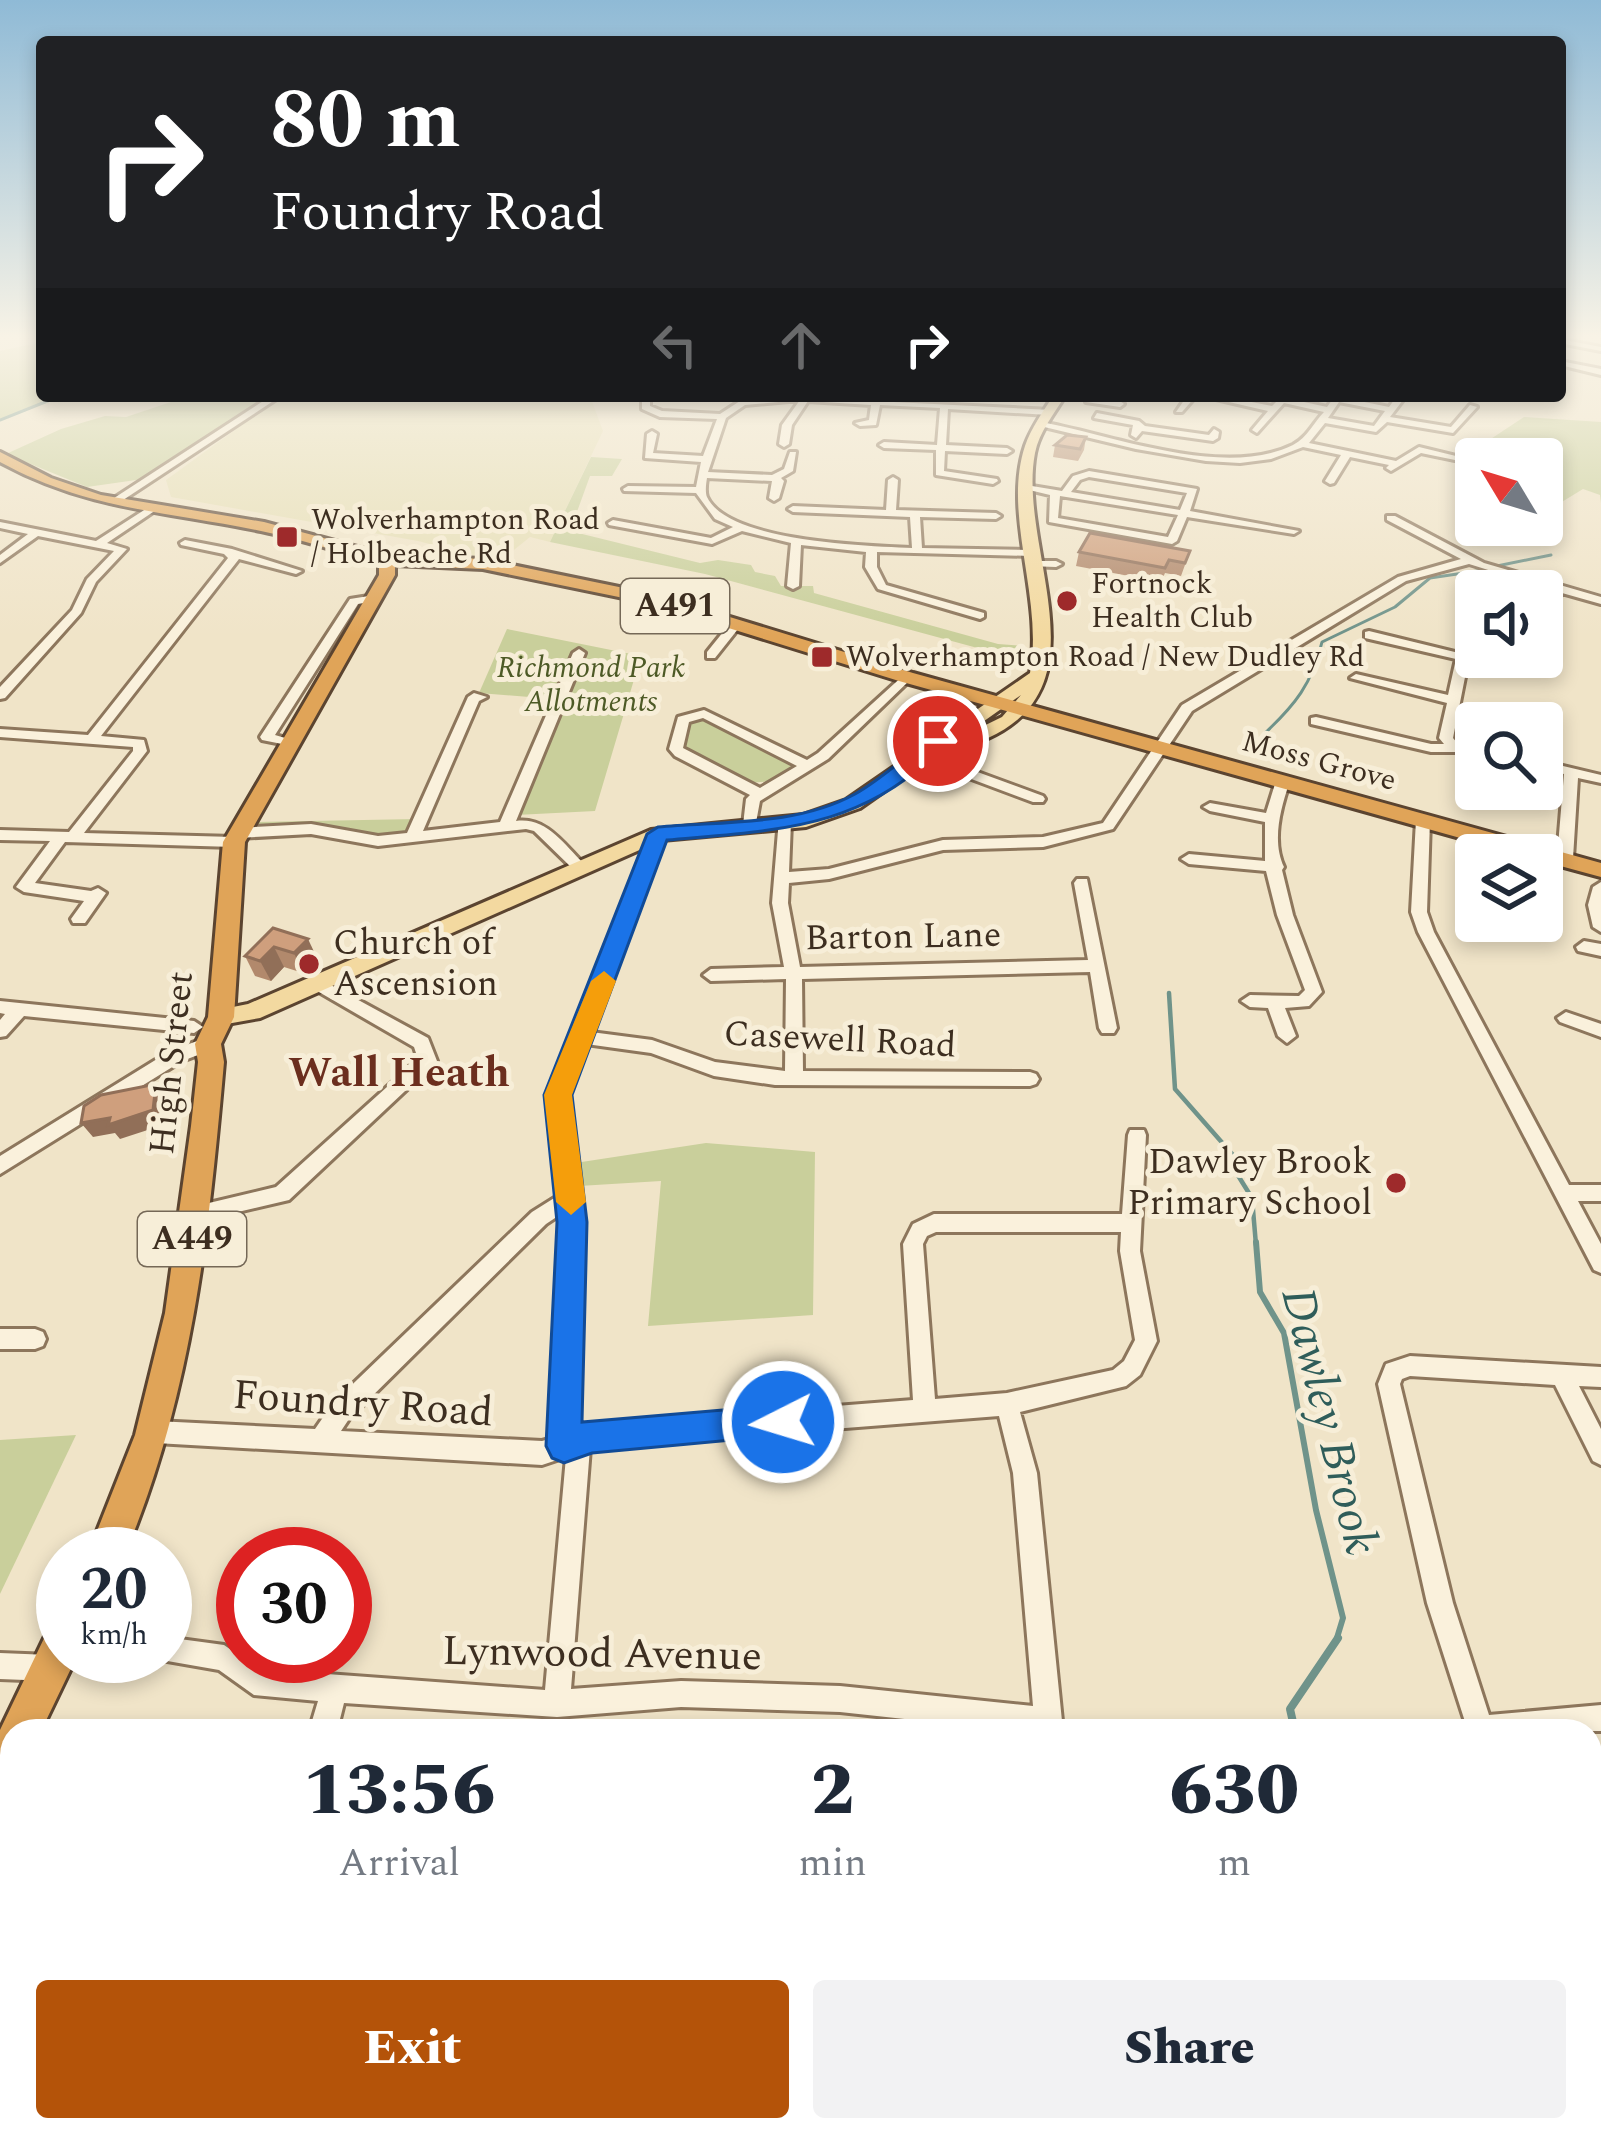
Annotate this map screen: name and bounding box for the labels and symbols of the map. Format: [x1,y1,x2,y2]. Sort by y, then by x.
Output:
north arrow [1455,438,1563,546]
place label: Wolverhampton Road / Holbeache Rd [311,497,600,577]
marker: Wolverhampton Road / Holbeache Rd [274,524,300,550]
place label: Fortnock Health Club [1091,561,1253,641]
road number: A491 [621,579,729,633]
marker: Fortnock Health Club [1054,588,1080,614]
place label: Wolverhampton Road / New Dudley Rd [846,634,1365,680]
marker: Wolverhampton Road / New Dudley Rd [809,644,835,670]
park label: Richmond Park Allotments [497,645,685,725]
pin [887,690,989,792]
street label: Moss Grove [1237,718,1401,804]
street label: Barton Lane [804,908,1002,966]
place label: Church of Ascension [333,916,498,1012]
marker: Church of Ascension [296,951,322,977]
street label: High Street [135,969,209,1157]
street label: Casewell Road [722,1006,958,1074]
district label: Wall Heath [288,1042,510,1105]
place label: Dawley Brook Primary School [1127,1135,1372,1231]
marker: Dawley Brook Primary School [1383,1170,1409,1196]
road number: A449 [138,1212,246,1266]
water label: Dawley Brook [1261,1280,1397,1562]
position arrow [720,1359,846,1485]
street label: Foundry Road [231,1363,495,1445]
speed limit sign: 30 [216,1527,372,1683]
street label: Lynwood Avenue [441,1620,763,1688]

